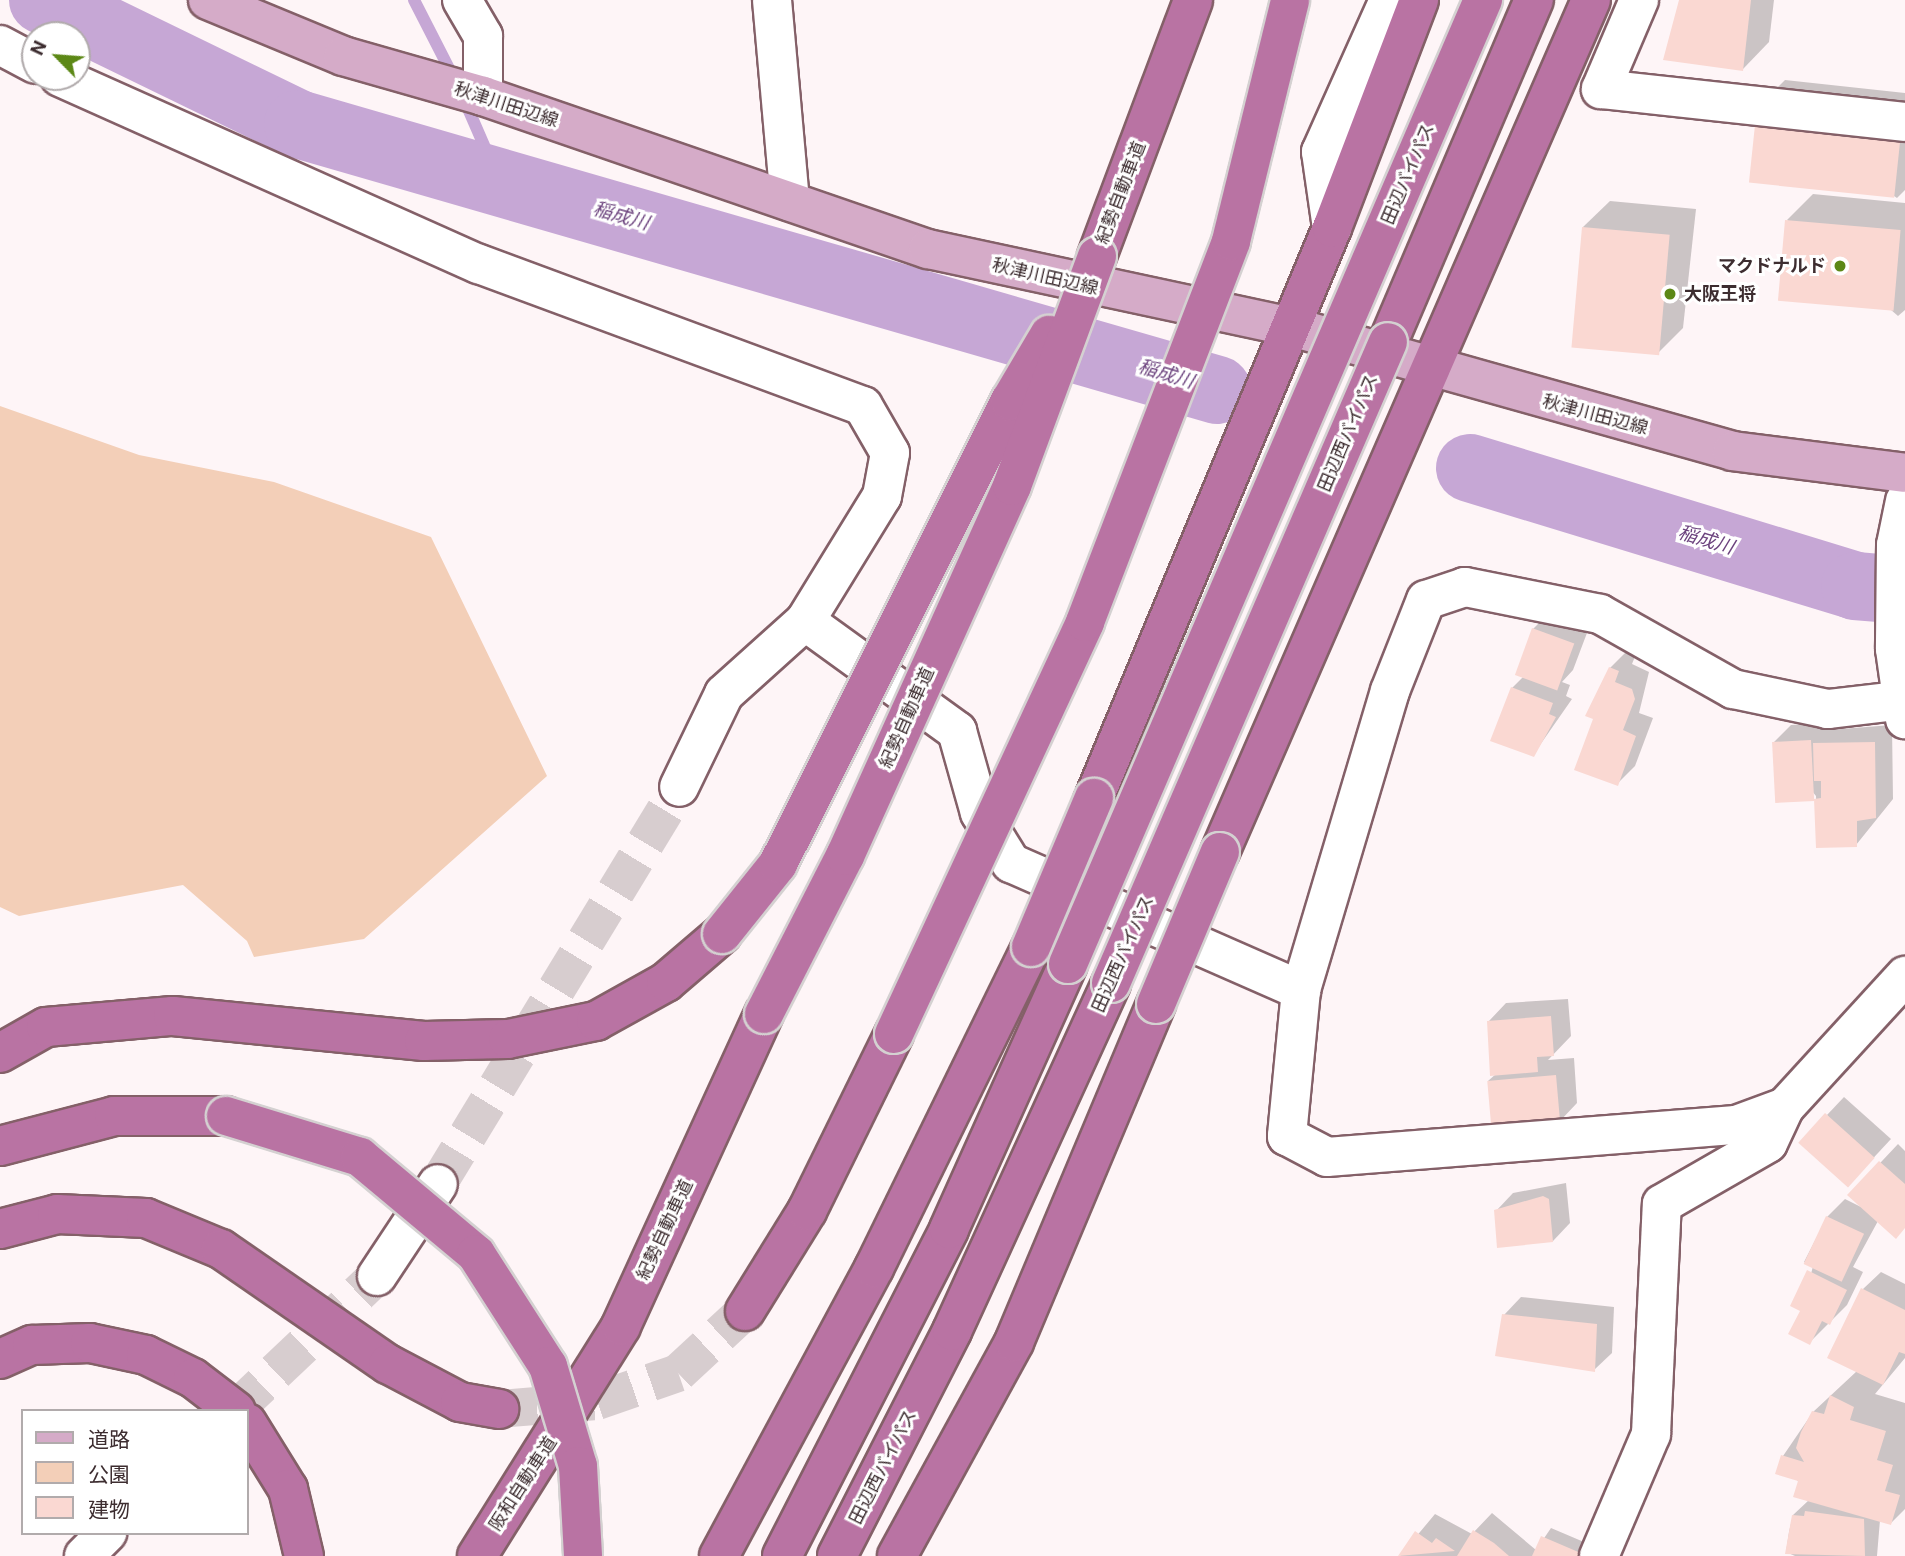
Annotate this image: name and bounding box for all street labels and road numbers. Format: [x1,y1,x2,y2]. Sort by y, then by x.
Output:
street label: 秋津川田辺線 [451,78,561,132]
street label: 田辺バイパス [1377,120,1439,228]
street label: 紀勢自動車道 [1092,139,1150,247]
street label: 秋津川田辺線 [990,254,1100,300]
street label: 田辺西バイパス [1313,371,1383,495]
street label: 秋津川田辺線 [1540,391,1650,439]
street label: 紀勢自動車道 [875,664,939,772]
street label: 田辺西バイパス [1088,892,1158,1016]
street label: 紀勢自動車道 [632,1176,698,1284]
street label: 田辺西バイパス [845,1406,921,1528]
street label: 阪和自動車道 [485,1433,561,1535]

